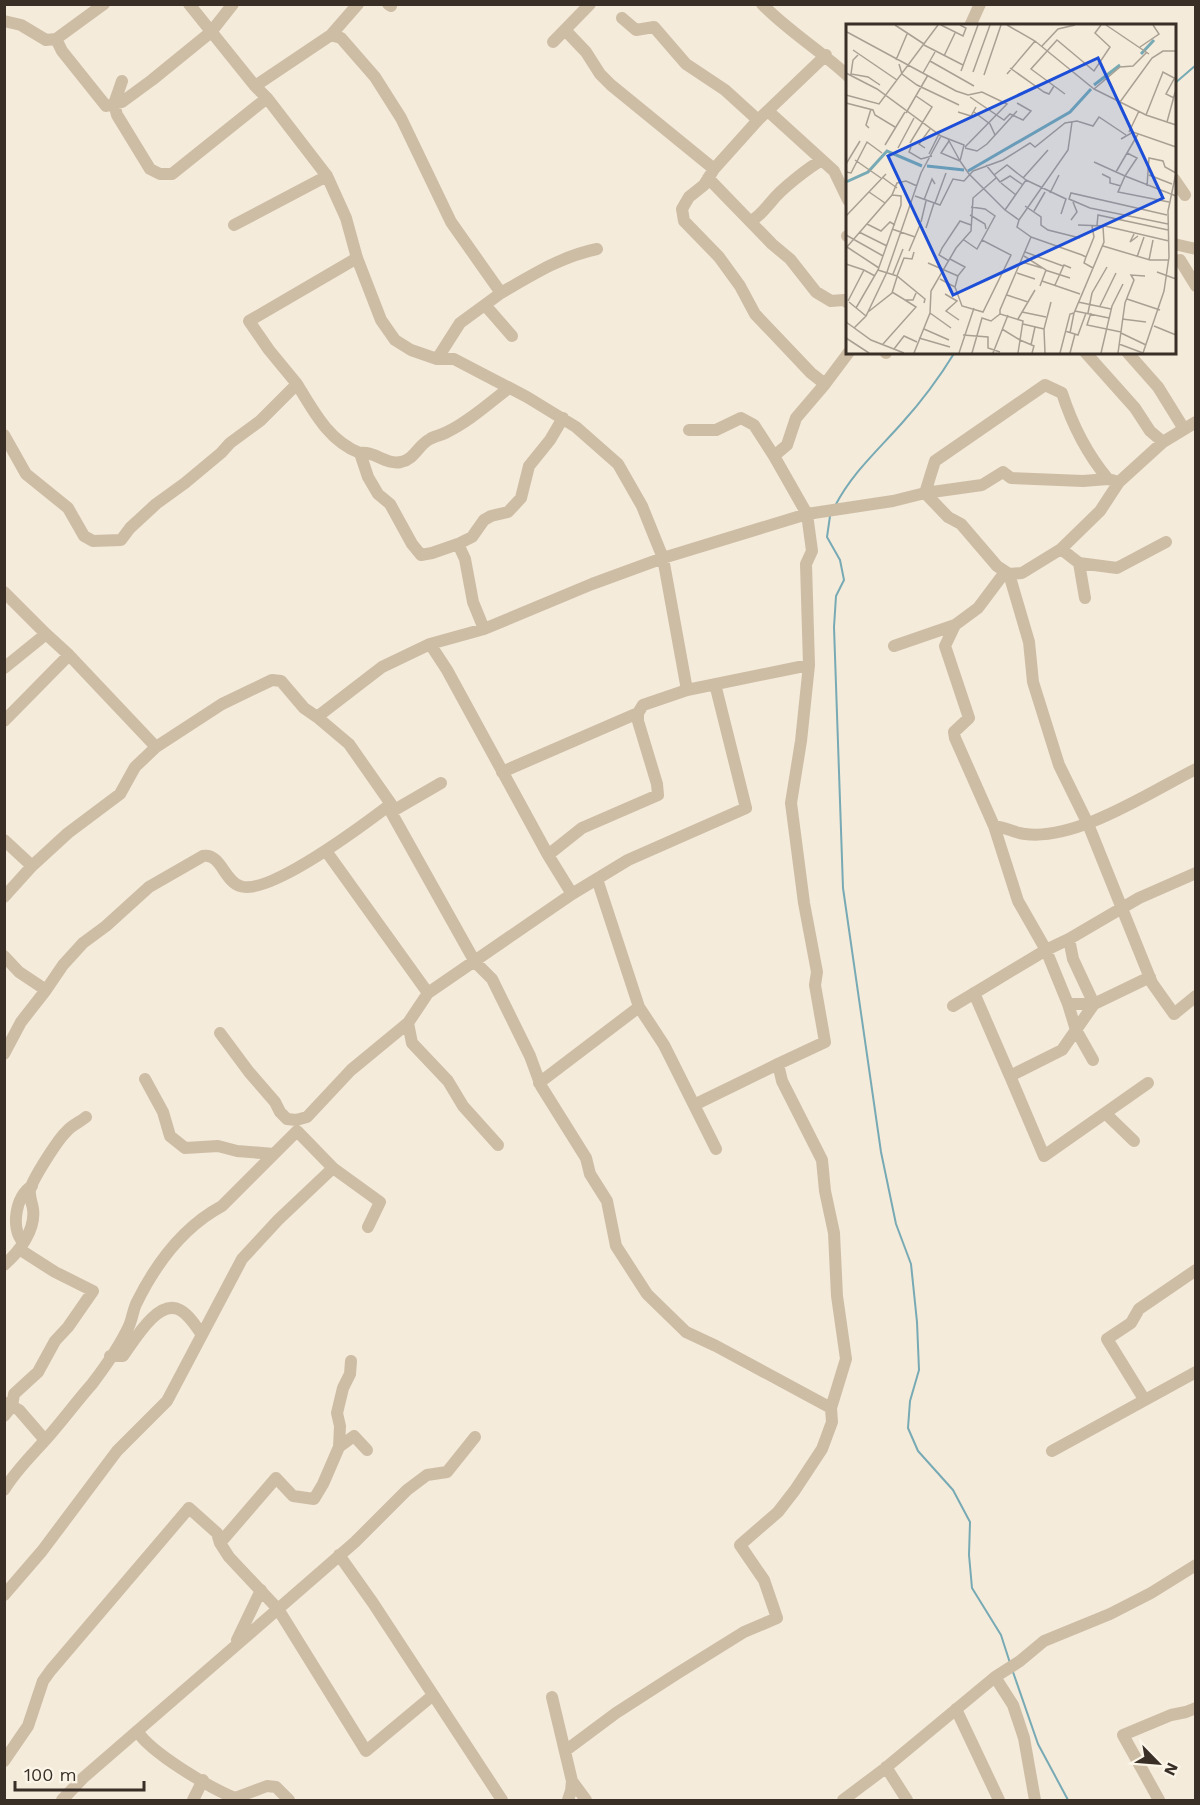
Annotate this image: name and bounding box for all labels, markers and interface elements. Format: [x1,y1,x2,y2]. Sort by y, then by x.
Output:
inset map [846,24,1176,354]
north arrow [1128,1733,1188,1793]
scale bar [15,1754,144,1792]
text: N [1160,1760,1182,1779]
text: 100 m [24,1764,77,1785]

